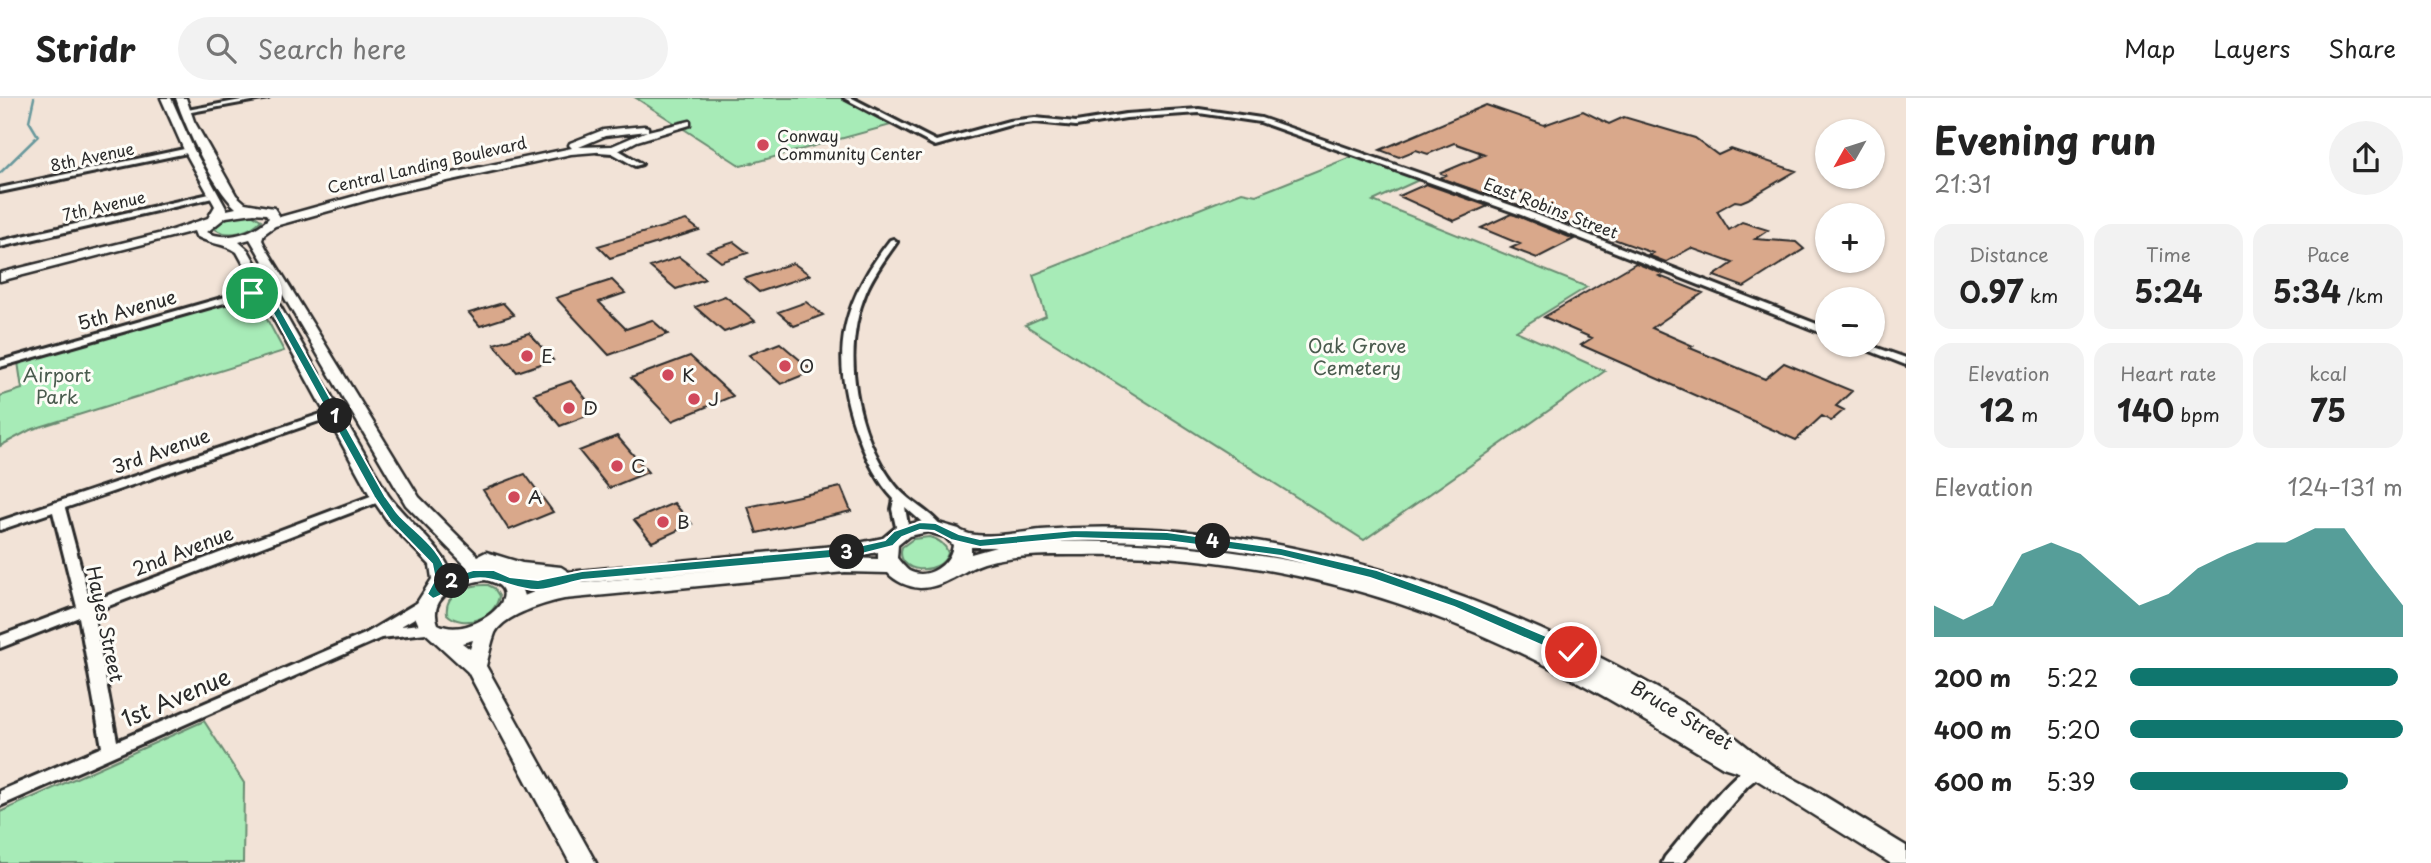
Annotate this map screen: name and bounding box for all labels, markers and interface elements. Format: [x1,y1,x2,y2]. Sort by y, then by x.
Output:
search box [178,17,668,80]
text: Stridr [35,23,136,73]
icon: search [202,29,240,67]
text: Search here [258,29,406,68]
text: Map [2124,30,2175,66]
text: Layers [2213,30,2290,66]
text: Share [2328,30,2396,66]
text: Evening run [1934,111,2156,168]
north arrow [1815,119,1885,189]
map controls [1815,119,1885,357]
button: share [2329,121,2403,195]
place label: Conway Community Center [777,123,923,165]
street label: Central Landing Boulevard [325,129,529,199]
street label: 8th Avenue [47,135,136,177]
marker: Conway Community Center [755,137,771,153]
text: 21:31 [1934,166,1991,201]
street label: East Robins Street [1481,170,1622,244]
street label: 7th Avenue [60,184,148,226]
button: + [1815,203,1885,273]
text: Distance [1969,240,2049,268]
text: Time [2146,240,2191,268]
text: Pace [2307,240,2350,268]
pin [222,263,282,323]
text: 0.97 [1959,268,2024,313]
text: 5:24 [2134,268,2203,313]
text: 5:34 [2273,268,2341,313]
icon: arrive [233,274,271,312]
text: km [2024,281,2058,309]
text: /km [2341,281,2384,309]
street label: 5th Avenue [74,282,179,336]
button: − [1815,287,1885,357]
park label: Oak Grove Cemetery [1308,331,1406,381]
place label: E [541,341,553,369]
marker: E [519,348,535,364]
place label: O [799,351,814,379]
marker: O [777,358,793,374]
text: Elevation [1968,359,2050,387]
text: Heart rate [2121,359,2216,387]
text: kcal [2309,359,2347,387]
park label: Airport Park [23,360,91,410]
place label: K [682,360,695,388]
marker: K [660,367,676,383]
place label: J [708,384,719,412]
text: 12 [1979,387,2015,432]
text: 140 [2117,387,2174,432]
text: 75 [2310,387,2346,432]
marker: J [686,391,702,407]
place label: D [583,393,598,421]
pin: 1 [318,398,352,434]
marker: D [561,400,577,416]
text: m [2015,400,2038,428]
text: bpm [2174,400,2220,428]
text: 1 [330,401,339,429]
street label: 3rd Avenue [108,420,213,480]
place label: C [631,451,646,479]
marker: C [609,458,625,474]
text: Elevation [1934,469,2033,504]
text: 124–131 m [2287,469,2403,504]
place label: A [528,482,543,510]
marker: A [506,489,522,505]
place label: B [677,507,690,535]
marker: B [655,514,671,530]
street label: 2nd Avenue [128,518,237,582]
pin: 4 [1196,524,1230,558]
text: 4 [1206,526,1219,554]
pin: 3 [830,534,864,570]
text: 3 [840,537,853,565]
street label: Hayes Street [80,563,132,685]
pin: 2 [434,564,470,598]
text: 2 [445,566,458,594]
pin [1541,622,1601,682]
icon: check [1552,633,1590,671]
street label: 1st Avenue [115,658,236,735]
text: 200 m [1934,660,2011,695]
text: 5:22 [2046,660,2098,695]
street label: Bruce Street [1626,673,1739,756]
text: 400 m [1934,712,2012,747]
text: 5:20 [2046,712,2100,747]
text: 600 m [1934,764,2012,799]
text: 5:39 [2046,764,2096,799]

